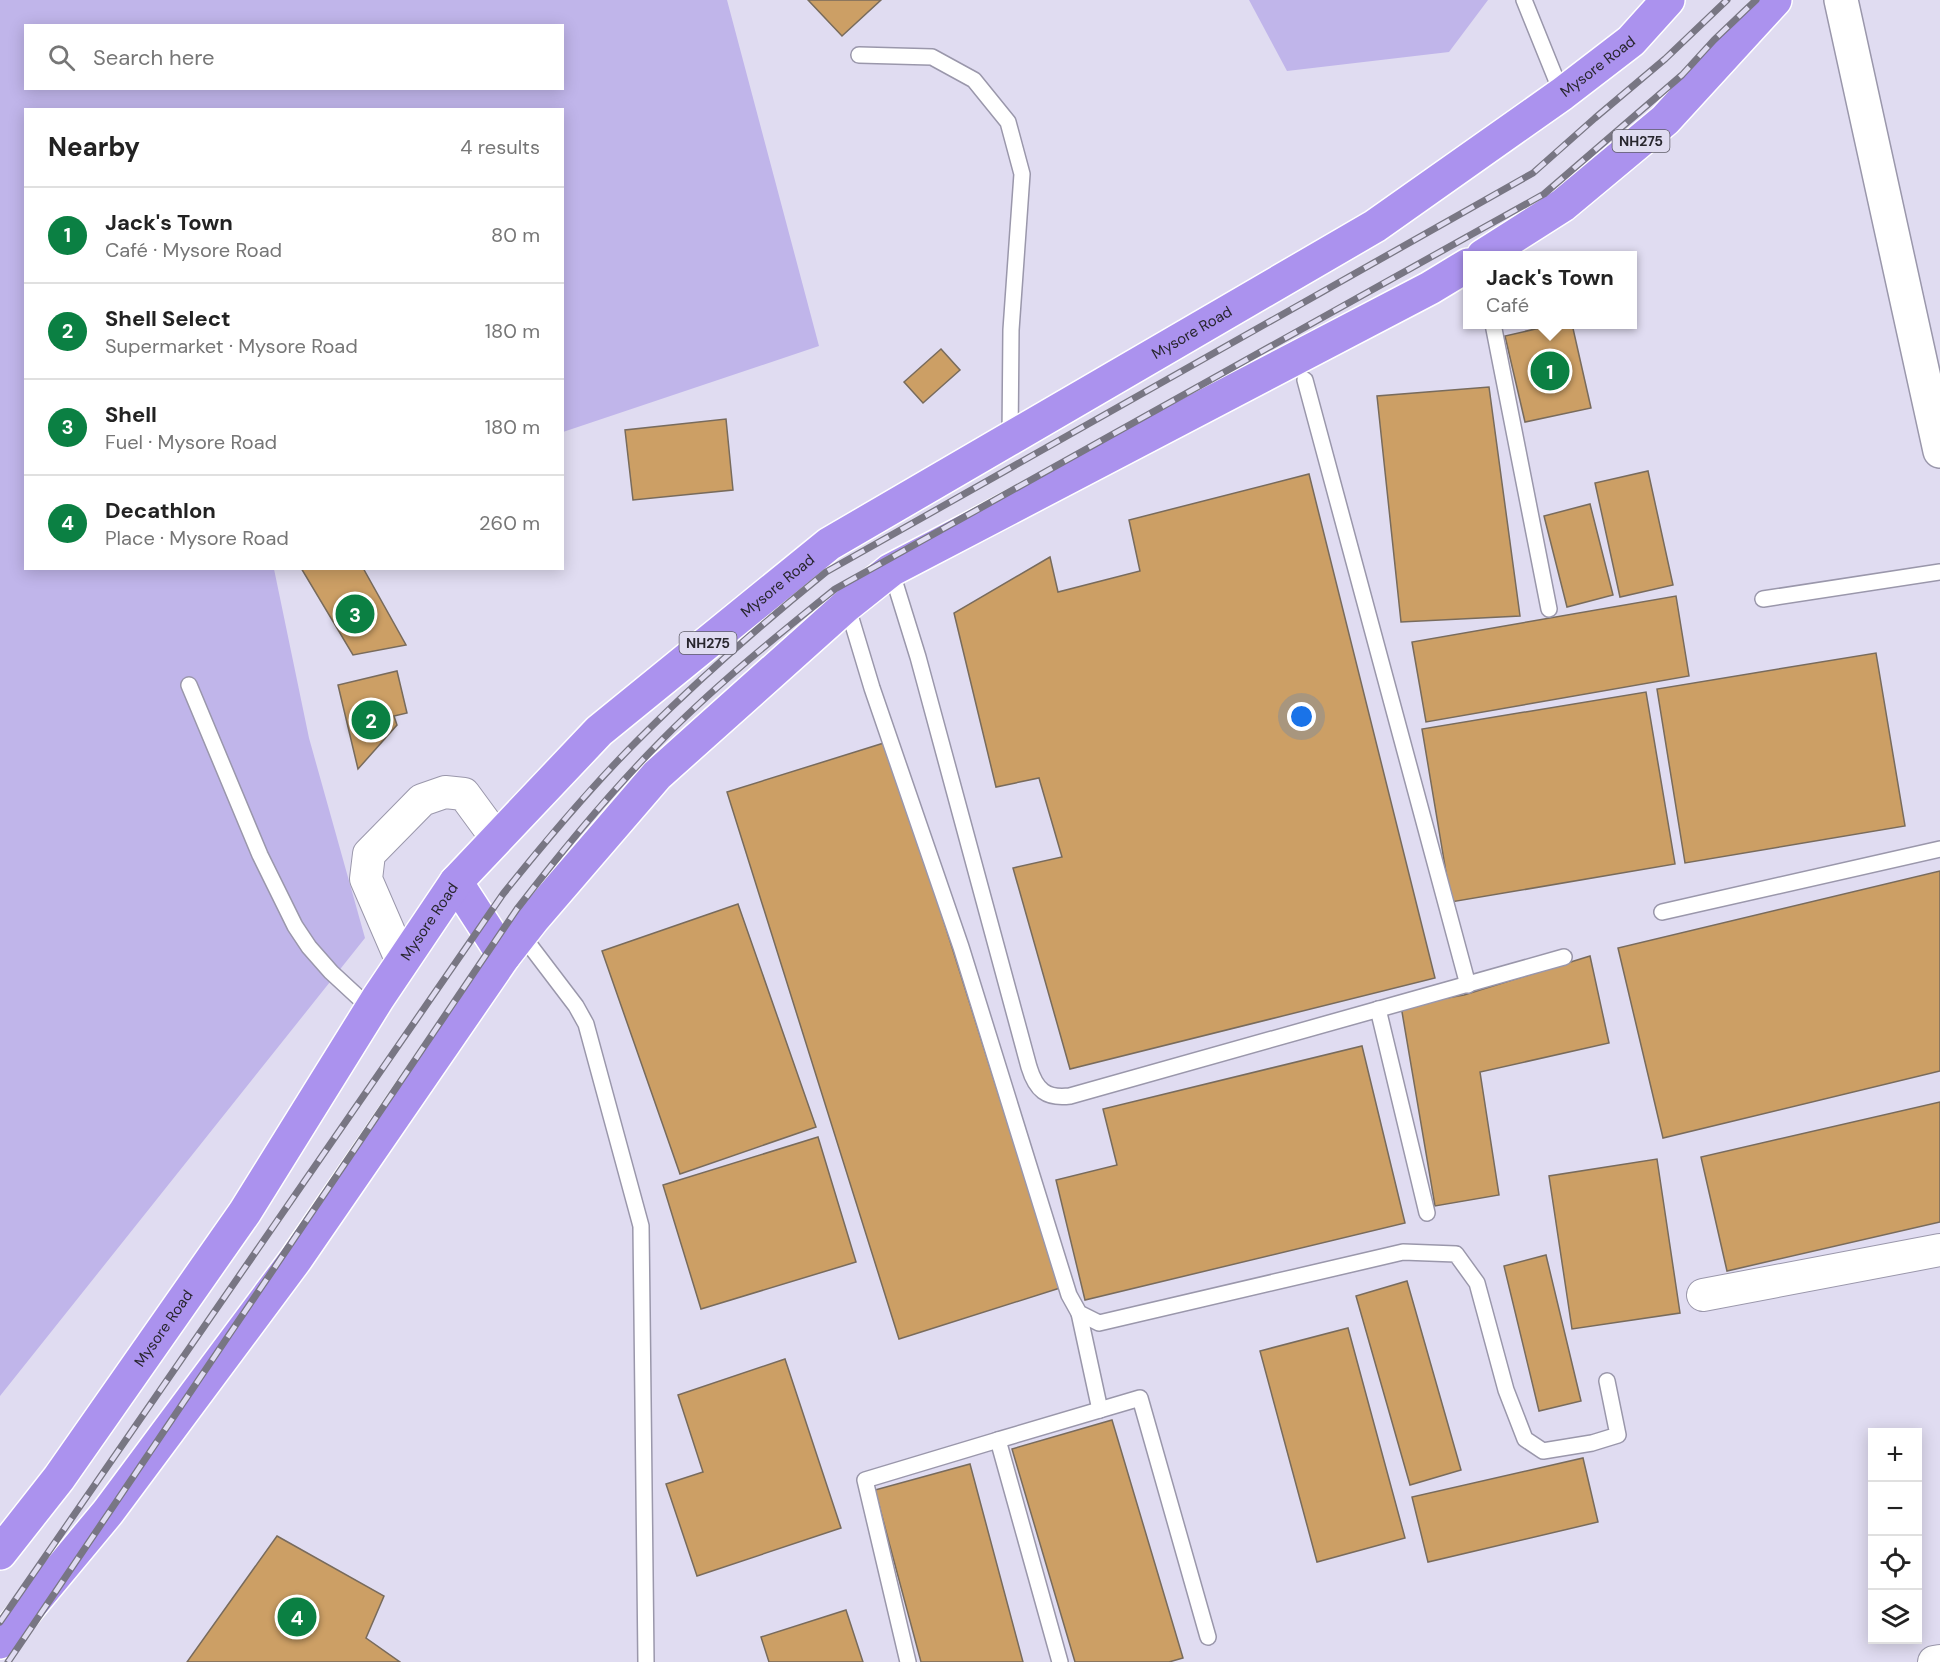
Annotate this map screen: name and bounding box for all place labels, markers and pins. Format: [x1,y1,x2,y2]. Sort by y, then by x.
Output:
pin: 1 [1530,348,1570,394]
pin: 3 [336,592,374,636]
pin: 2 [352,698,391,742]
pin: 4 [278,1594,316,1640]

